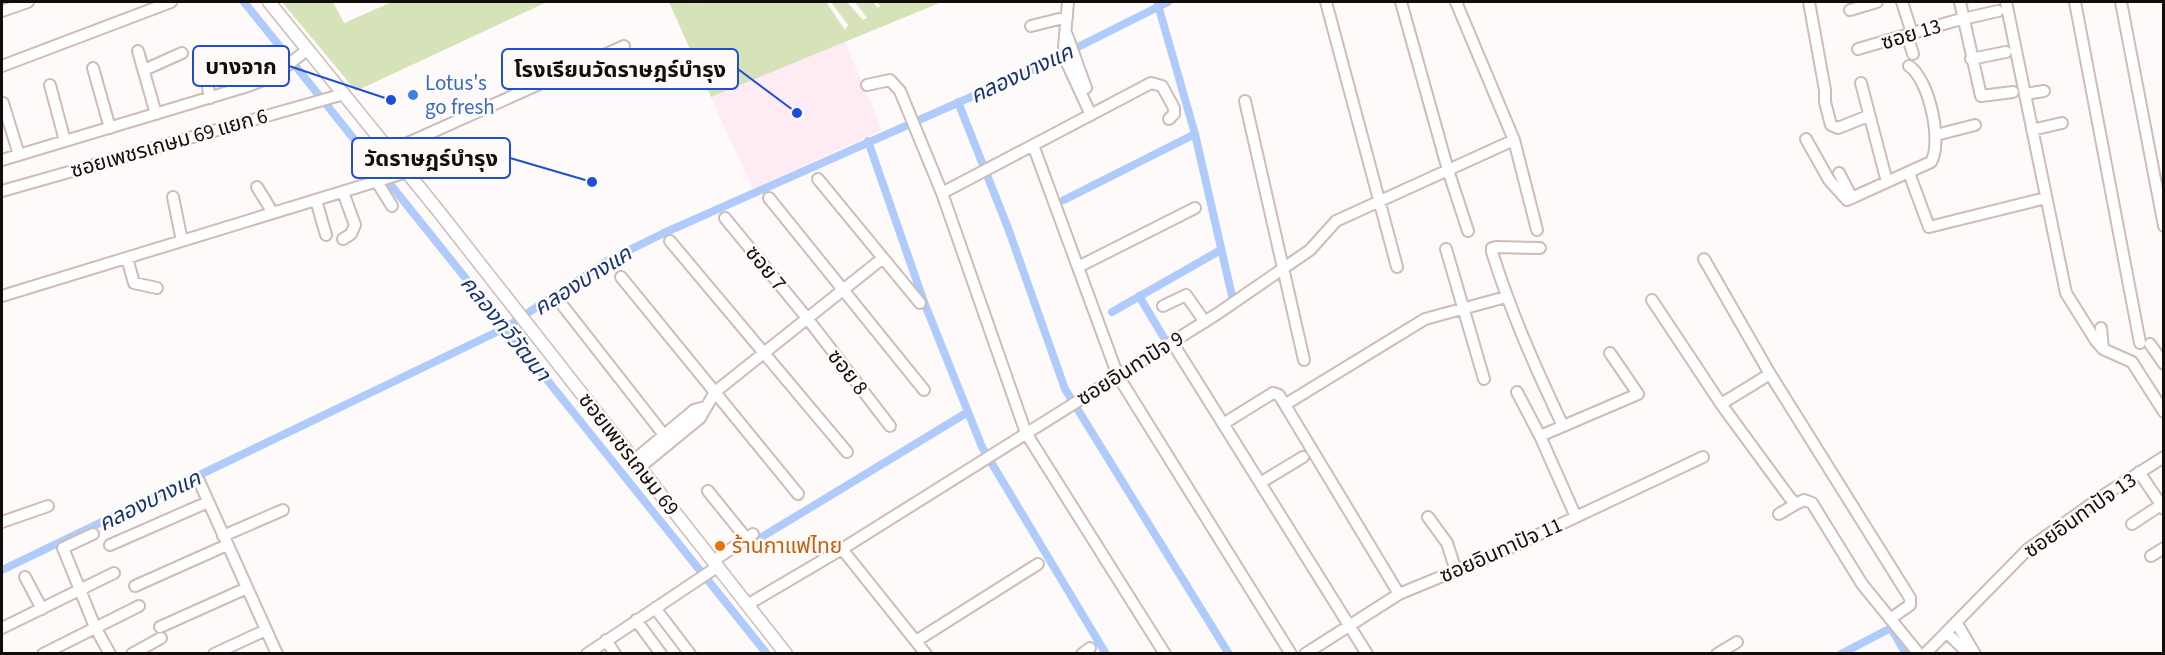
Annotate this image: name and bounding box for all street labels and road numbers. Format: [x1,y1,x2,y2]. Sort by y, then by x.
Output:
street label: ซอย 13 [1877,11,1945,57]
street label: ซอยเพชรเกษม 69 แยก 6 [67,100,271,186]
street label: ซอย 7 [738,239,794,297]
street label: ซอยอินทาปัจ 9 [1071,323,1189,413]
street label: ซอย 8 [821,343,875,401]
street label: ซอยเพชรเกษม 69 [571,386,687,522]
street label: ซอยอินทาปัจ 13 [2018,465,2142,565]
street label: ซอยอินทาปัจ 11 [1435,510,1567,590]

